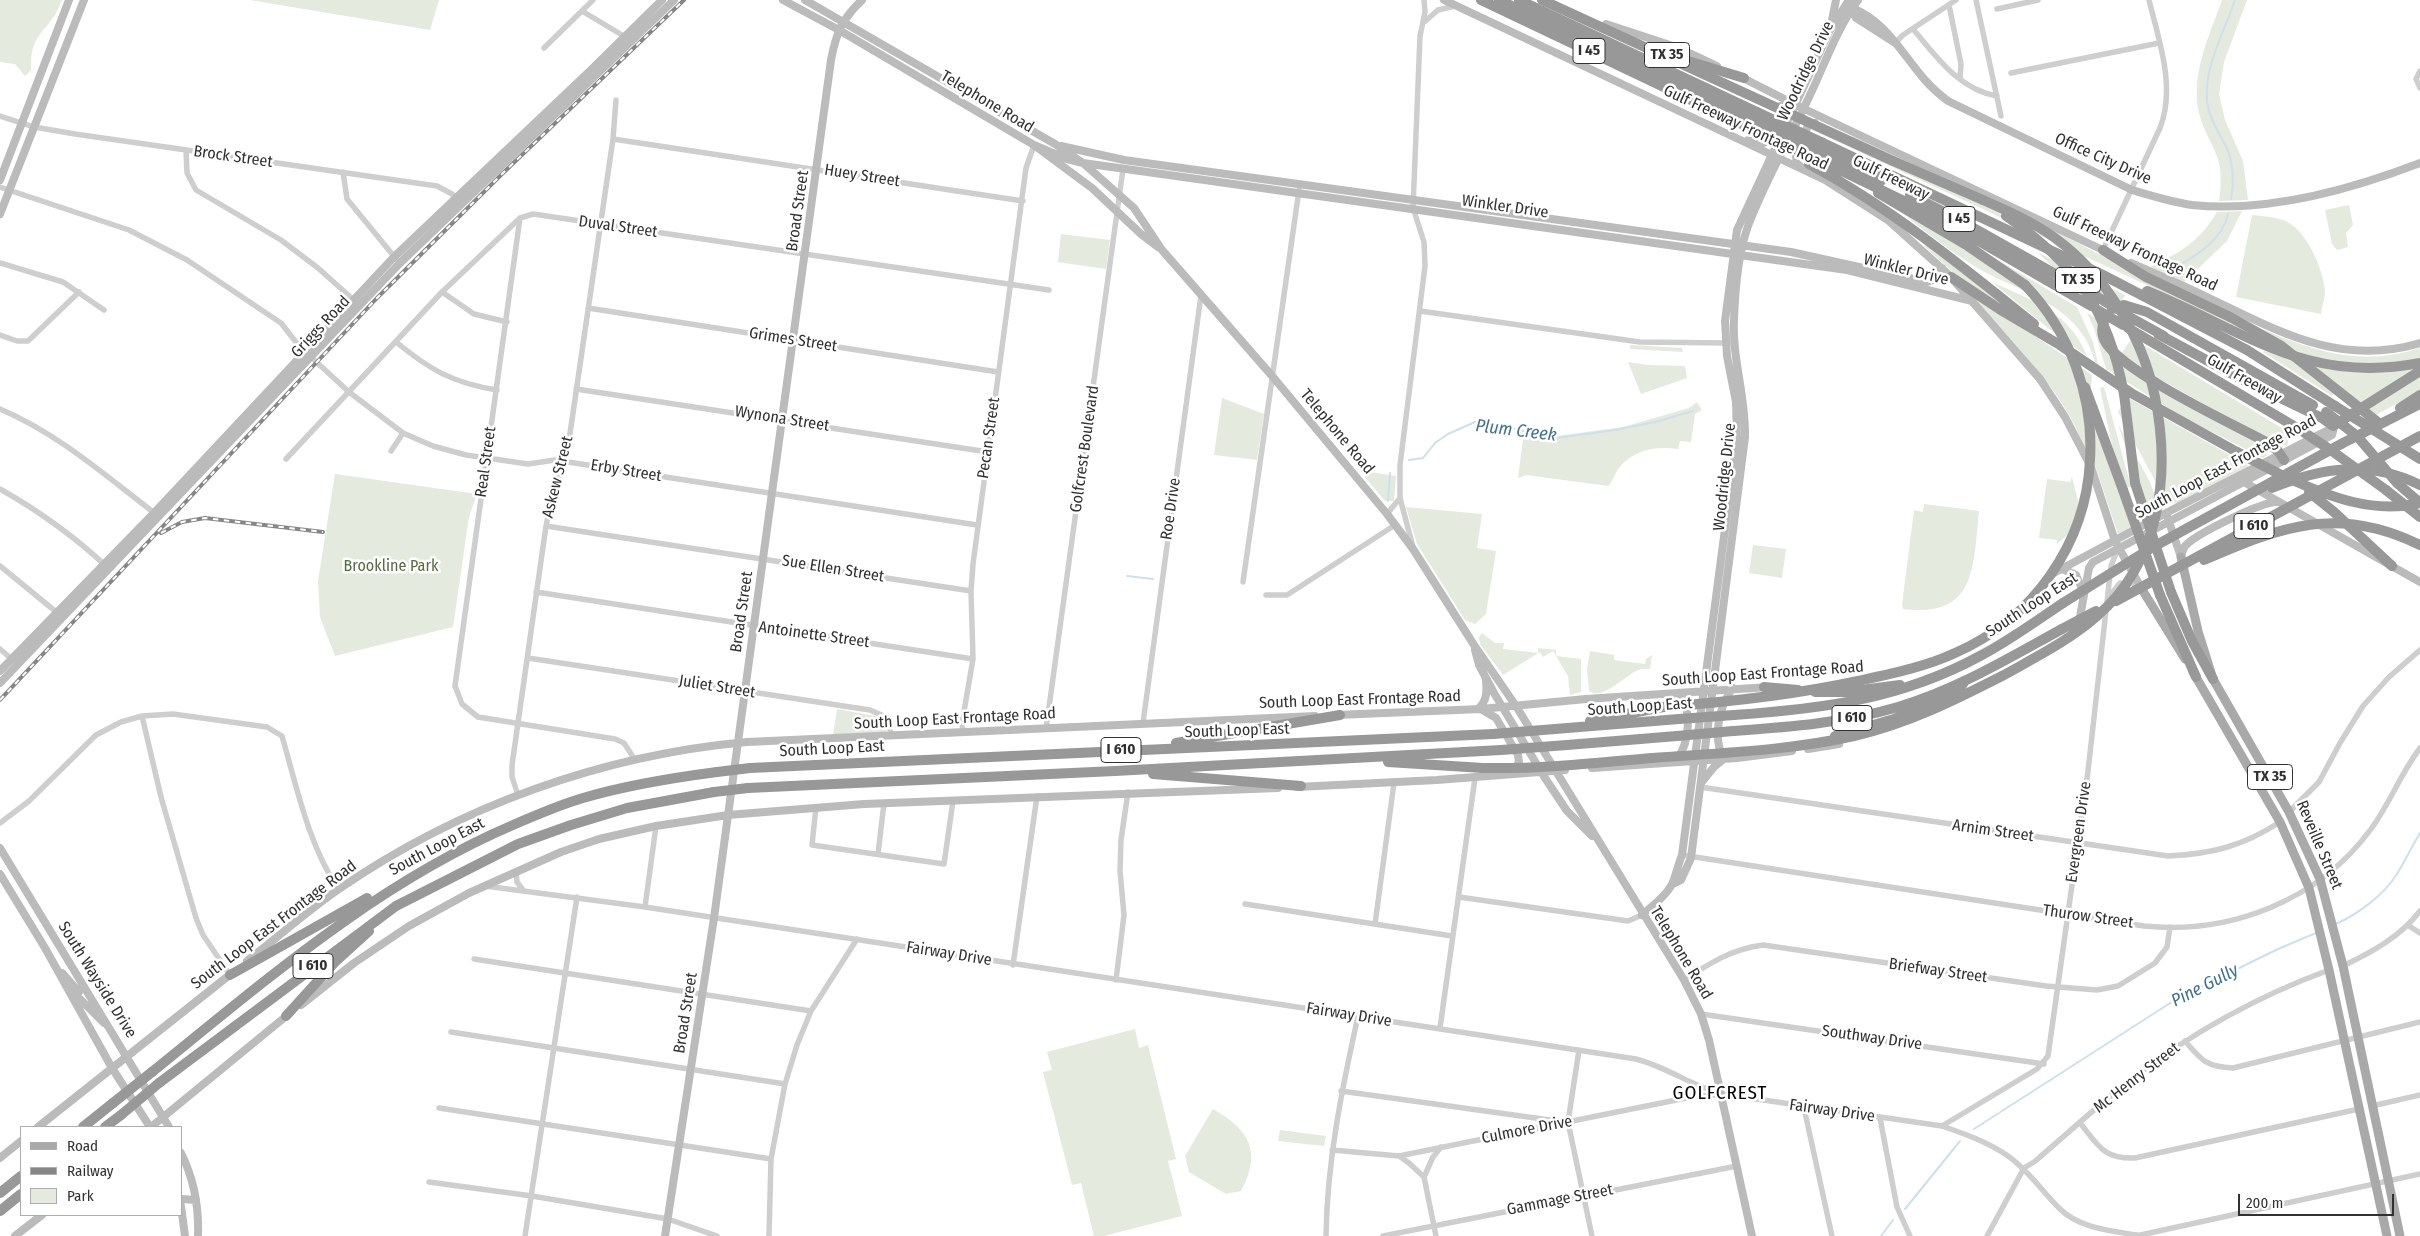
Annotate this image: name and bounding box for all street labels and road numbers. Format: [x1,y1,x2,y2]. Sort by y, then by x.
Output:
street label: Woodridge Drive [1774,18,1838,124]
road number: I 45 [1573,38,1605,64]
road number: TX 35 [1644,42,1690,68]
street label: Telephone Road [937,67,1037,137]
street label: Gulf Freeway Frontage Road [1660,81,1832,175]
street label: Office City Drive [2052,129,2154,189]
street label: Brock Street [192,142,274,172]
street label: Gulf Freeway [1850,151,1932,205]
street label: Huey Street [823,161,901,191]
street label: Broad Street [783,169,813,253]
street label: Winkler Drive [1461,191,1549,223]
street label: Gulf Freeway Frontage Road [2049,202,2221,296]
road number: I 45 [1943,206,1975,232]
street label: Duval Street [577,212,659,242]
street label: Winkler Drive [1861,250,1951,290]
road number: TX 35 [2056,268,2100,292]
street label: Griggs Road [288,292,354,362]
street label: Grimes Street [748,324,838,356]
street label: Gulf Freeway [2203,350,2285,408]
street label: Golfcrest Boulevard [1067,384,1103,514]
street label: Telephone Road [1296,386,1378,478]
street label: Pecan Street [974,396,1004,480]
street label: Wynona Street [733,402,831,436]
street label: South Loop East Frontage Road [2132,411,2320,523]
street label: Woodridge Drive [1710,422,1740,532]
street label: Real Street [472,425,500,499]
street label: Askew Street [539,434,577,520]
street label: Erby Street [589,456,663,486]
street label: Roe Drive [1157,477,1185,541]
road number: I 610 [2234,514,2274,538]
street label: Sue Ellen Street [781,551,885,587]
street label: South Loop East [1983,568,2081,642]
street label: Broad Street [727,570,757,654]
street label: Antoinette Street [757,618,871,652]
street label: South Loop East Frontage Road [1661,657,1865,691]
street label: Juliet Street [677,671,757,703]
street label: South Loop East Frontage Road [1259,687,1461,713]
street label: South Loop East [1587,694,1693,720]
street label: South Loop East Frontage Road [854,704,1056,734]
road number: I 610 [1832,706,1872,730]
street label: South Loop East [1184,720,1290,742]
street label: South Loop East [779,737,885,761]
road number: I 610 [1101,738,1141,762]
road number: TX 35 [2248,764,2292,790]
street label: Evergreen Drive [2062,780,2096,884]
street label: Reveille Street [2292,798,2346,892]
street label: South Loop East [386,814,488,880]
street label: Arnim Street [1951,816,2035,846]
street label: South Loop East Frontage Road [187,856,361,994]
street label: Thurow Street [2041,901,2135,933]
street label: Telephone Road [1646,903,1716,1003]
street label: South Wayside Drive [54,918,140,1042]
street label: Fairway Drive [905,938,993,970]
road number: I 610 [293,954,333,978]
street label: Briefway Street [1888,955,1988,987]
street label: Broad Street [670,971,702,1055]
street label: Fairway Drive [1305,999,1393,1031]
street label: Southway Drive [1821,1021,1923,1055]
street label: Mc Henry Street [2090,1038,2184,1118]
street label: Fairway Drive [1788,1095,1876,1127]
street label: Culmore Drive [1480,1112,1574,1148]
street label: Gammage Street [1505,1180,1615,1220]

